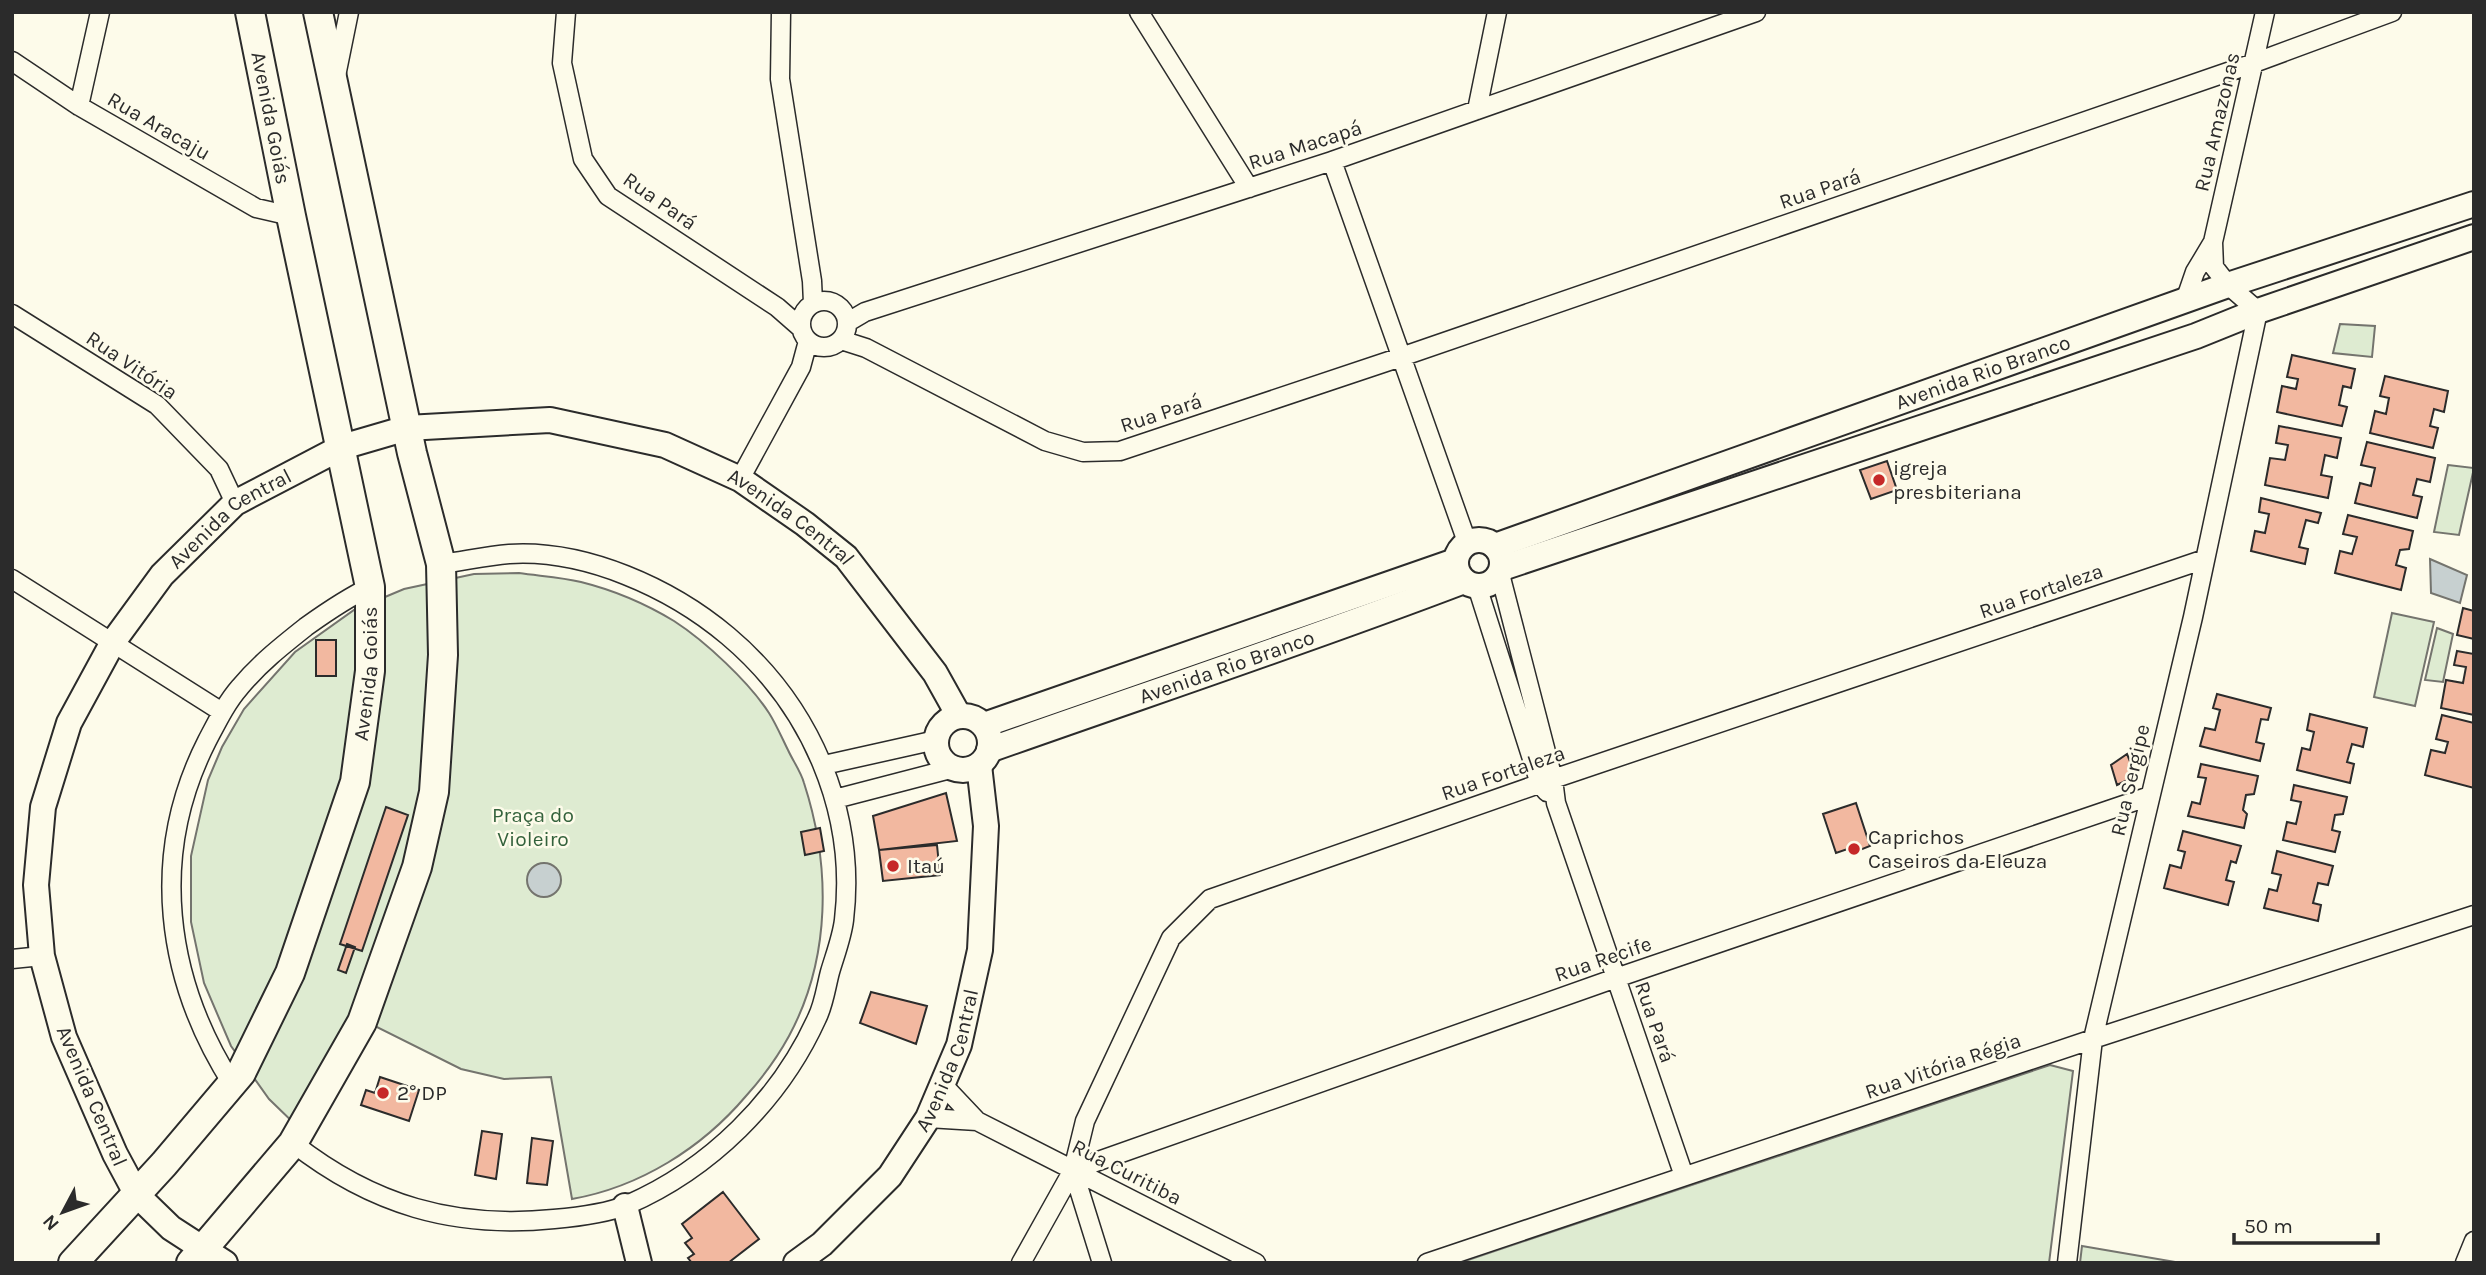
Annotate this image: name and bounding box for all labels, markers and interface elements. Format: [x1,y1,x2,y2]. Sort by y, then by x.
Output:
street label: Avenida Goiás [246,50,296,186]
street label: Rua Amazonas [2189,50,2245,194]
street label: Rua Aracaju [103,87,215,165]
street label: Rua Macapá [1245,115,1365,175]
street label: Rua Pará [1776,164,1864,214]
street label: Rua Pará [619,167,701,235]
street label: Rua Vitória [82,326,182,404]
street label: Avenida Rio Branco [1892,330,2074,414]
street label: Rua Pará [1117,389,1205,437]
place label: igreja presbiteriana [1893,456,2022,504]
street label: Avenida Central [724,463,860,570]
street label: Avenida Central [164,464,296,573]
marker: igreja presbiteriana [1871,472,1887,488]
street label: Rua Fortaleza [1976,559,2106,623]
street label: Avenida Goiás [349,606,383,742]
street label: Avenida Rio Branco [1136,625,1318,709]
street label: Rua Sergipe [2105,722,2155,838]
street label: Rua Fortaleza [1438,741,1568,805]
park label: Praça do Violeiro [492,803,574,851]
place label: Caprichos Caseiros da Eleuza [1868,825,2047,873]
marker: Caprichos Caseiros da Eleuza [1846,841,1862,857]
place label: Itaú [907,854,945,878]
marker: Itaú [885,858,901,874]
street label: Rua Recife [1551,931,1655,987]
street label: Rua Pará [1630,978,1680,1066]
street label: Avenida Central [910,987,983,1136]
street label: Avenida Central [52,1022,132,1170]
street label: Rua Vitória Régia [1862,1028,2024,1104]
place label: 2° DP [397,1081,447,1105]
marker: 2° DP [375,1085,391,1101]
street label: Rua Curitiba [1068,1134,1186,1210]
north arrow [28,1177,98,1247]
scale bar [2234,1202,2378,1246]
text: N [38,1210,64,1235]
text: 50 m [2244,1214,2293,1238]

